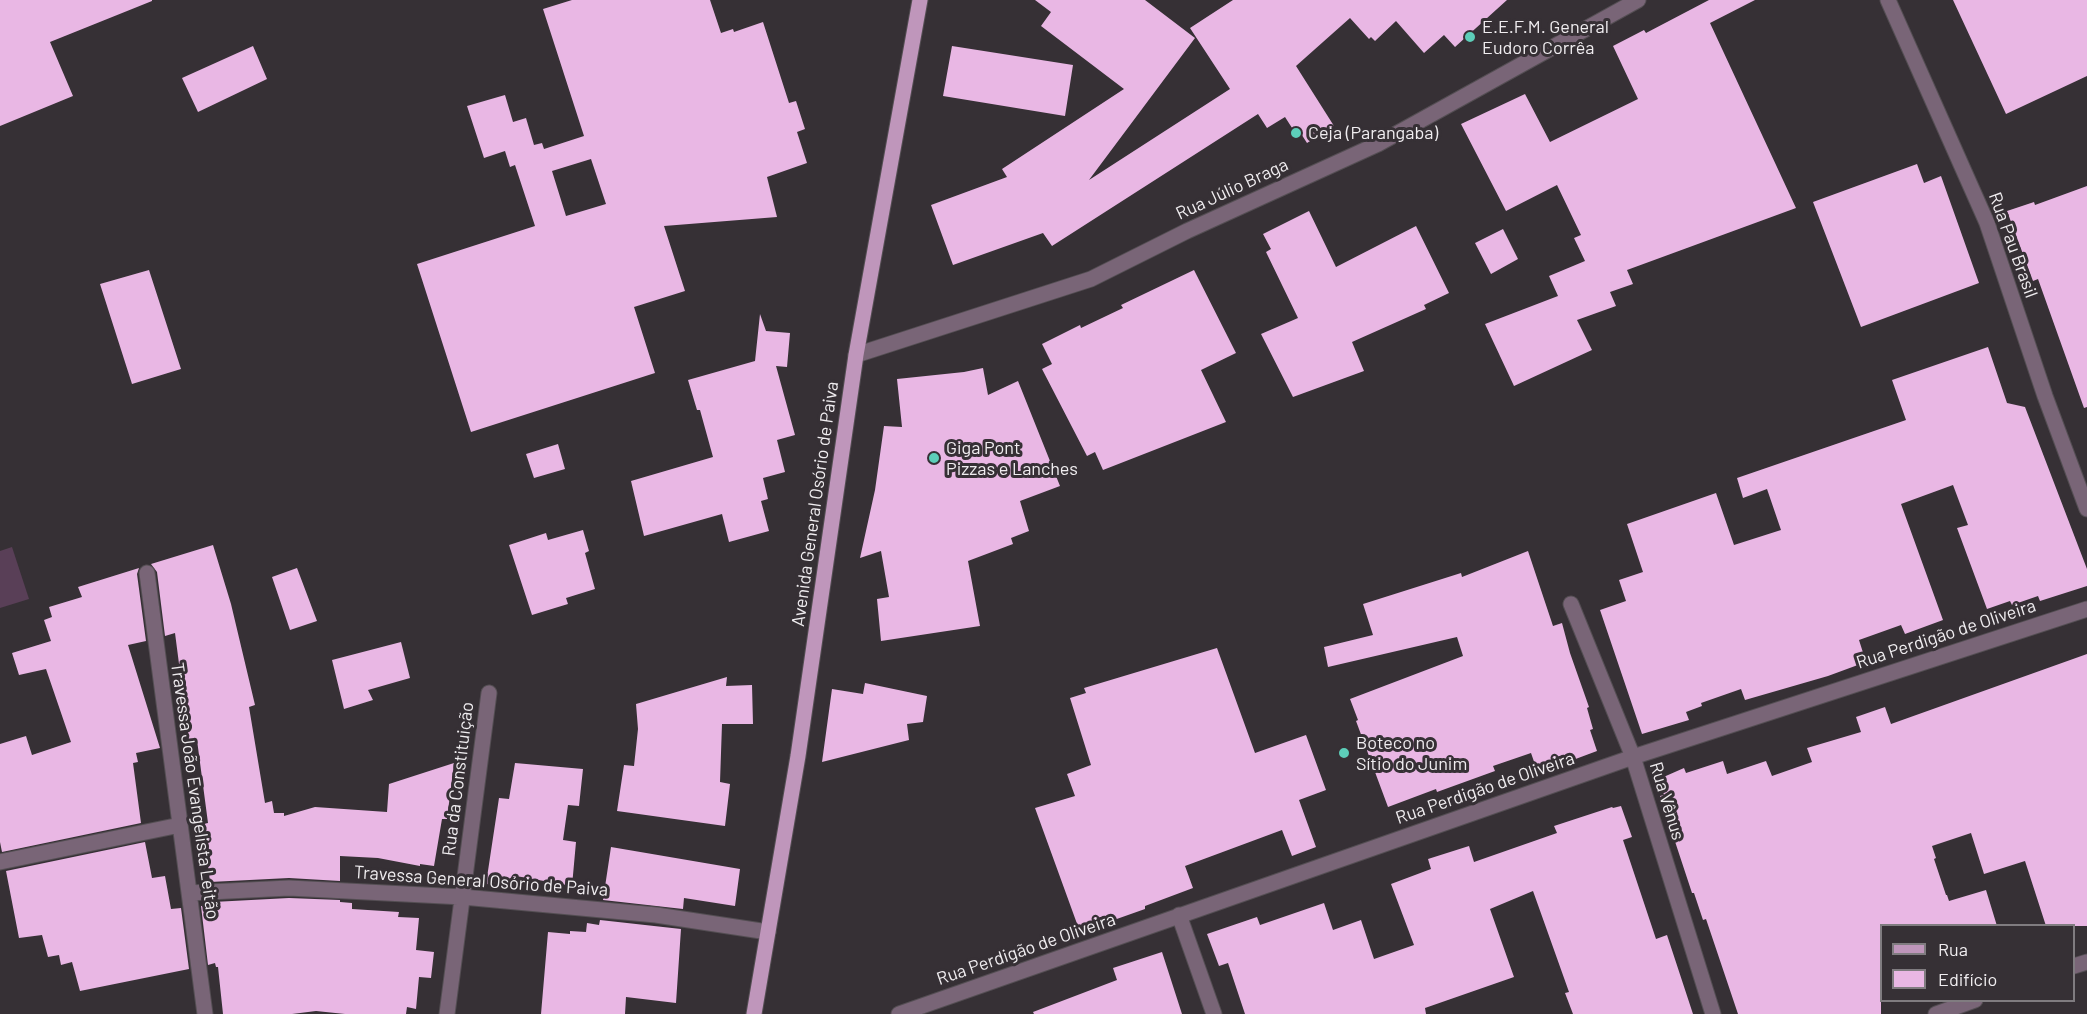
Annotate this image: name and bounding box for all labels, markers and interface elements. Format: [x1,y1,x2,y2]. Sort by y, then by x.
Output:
place label: E.E.F.M. General Eudoro Corrêa [1482,16,1609,58]
marker: E.E.F.M. General Eudoro Corrêa [1463,30,1477,44]
place label: Ceja (Parangaba) [1308,122,1438,144]
marker: Ceja (Parangaba) [1289,126,1303,140]
street label: Rua Júlio Braga [1172,154,1292,224]
street label: Rua Pau Brasil [1984,189,2042,301]
street label: Avenida General Osório de Paiva [787,380,843,628]
place label: Giga Pont Pizzas e Lanches [946,437,1078,480]
marker: Giga Pont Pizzas e Lanches [927,451,941,465]
street label: Rua Perdigão de Oliveira [1854,595,2038,673]
street label: Travessa João Evangelista Leitão [166,661,224,921]
street label: Rua da Constituição [438,701,478,857]
place label: Boteco no Sítio do Junim [1356,732,1467,774]
marker: Boteco no Sítio do Junim [1337,746,1351,760]
street label: Rua Perdigão de Oliveira [1393,747,1577,829]
street label: Rua Vênus [1645,759,1689,843]
street label: Travessa General Osório de Paiva [353,861,609,901]
street label: Rua Perdigão de Oliveira [934,908,1118,990]
legend [1880,924,2075,1002]
text: Rua [1938,938,1968,960]
text: Edifício [1938,968,1997,990]

